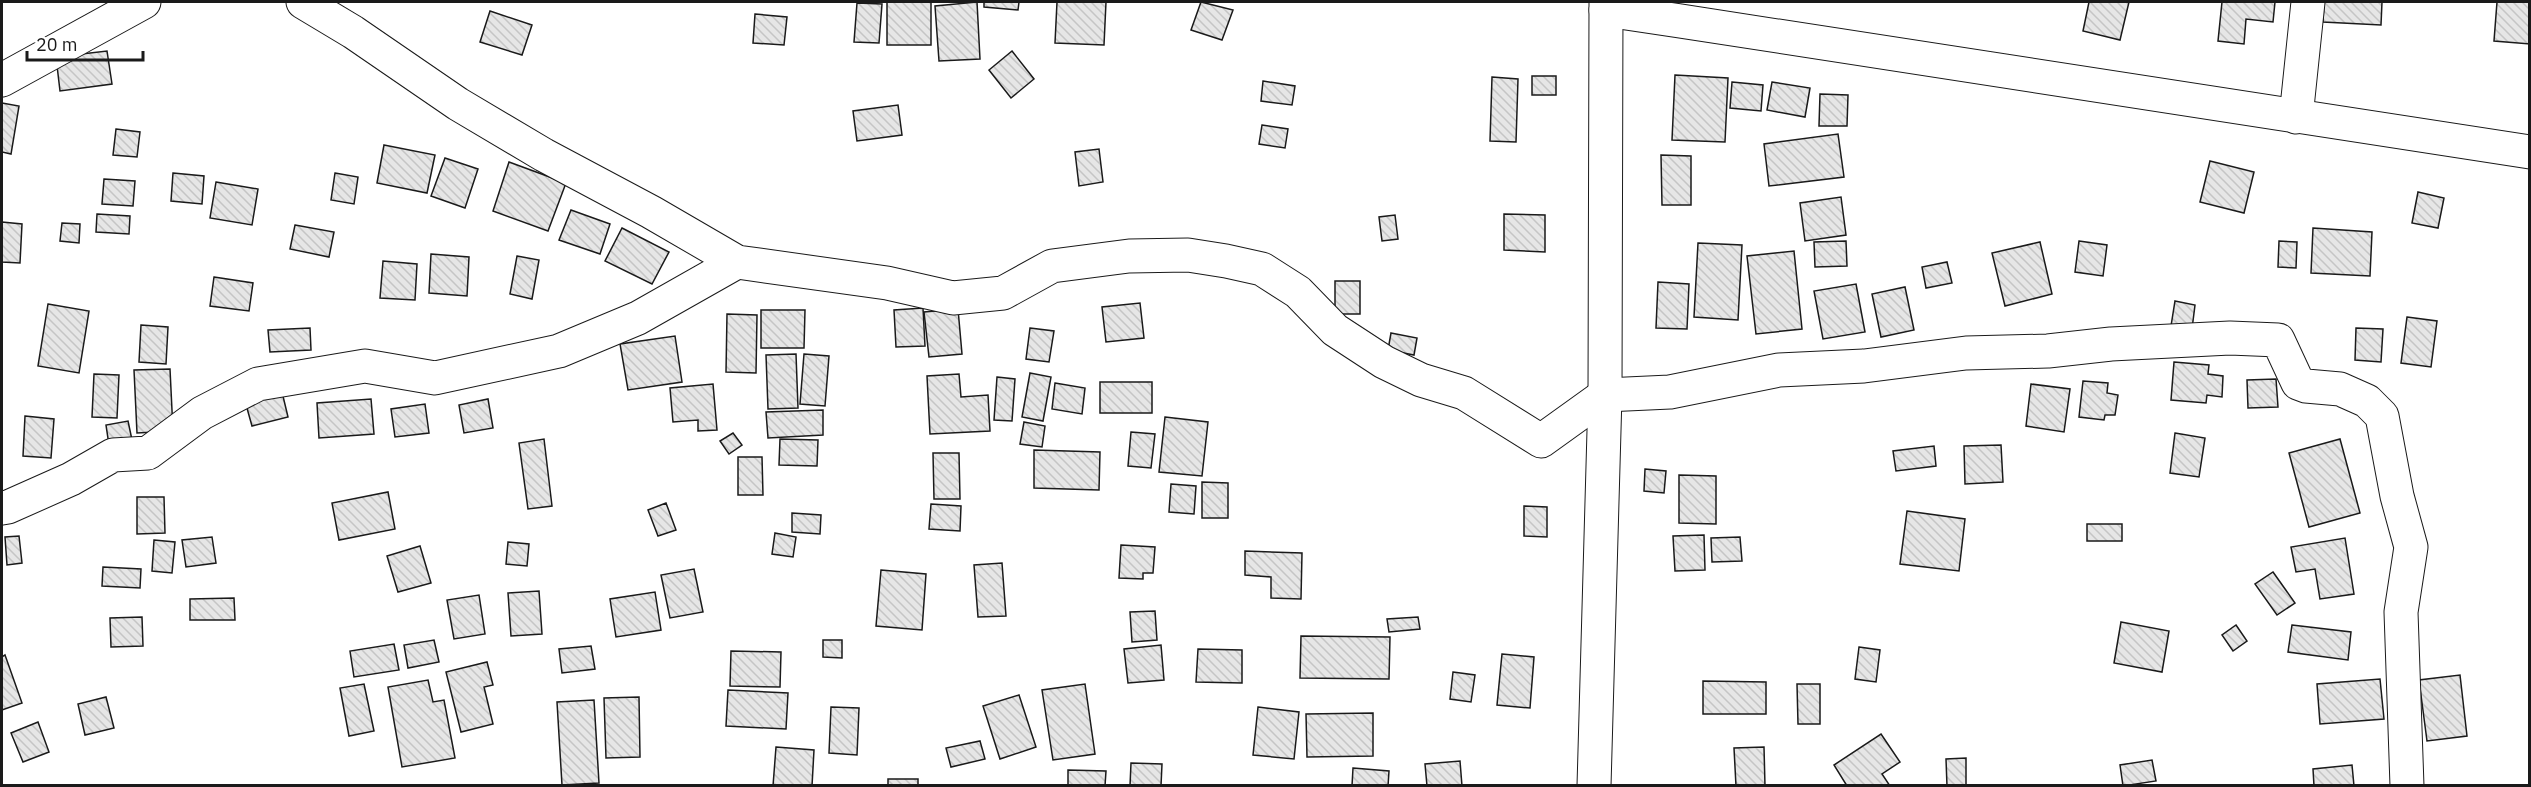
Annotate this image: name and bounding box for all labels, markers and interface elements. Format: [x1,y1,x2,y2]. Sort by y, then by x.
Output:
scale bar [27,24,142,62]
text: 20 m [36,33,78,56]

